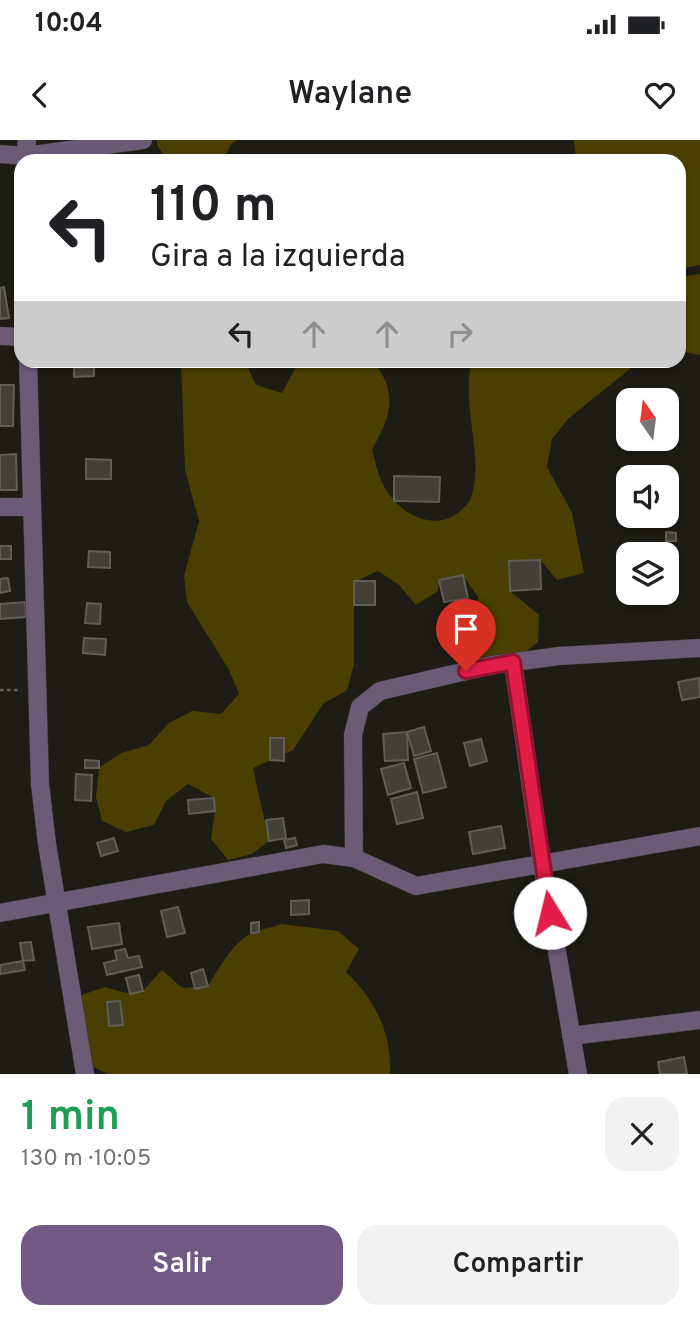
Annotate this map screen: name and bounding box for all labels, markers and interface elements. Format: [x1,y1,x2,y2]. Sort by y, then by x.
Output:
text: 10:04 [35,8,103,41]
text: Waylane [288,75,412,115]
icon: back [21,76,59,114]
icon: heart [641,76,679,114]
text: 110 m [150,177,277,239]
icon: left [35,182,126,273]
text: Gira a la izquierda [150,238,406,278]
icon: left [222,315,260,353]
icon: ahead [295,315,333,353]
icon: ahead [368,315,406,353]
icon: right [441,315,479,353]
north arrow [616,388,679,452]
map controls [616,388,679,605]
button: sound [616,465,679,528]
button: layers [616,542,679,605]
pin [436,599,496,671]
icon: arrive [447,610,485,648]
position arrow [513,876,587,950]
text: 1 min [21,1092,120,1145]
button: close [605,1097,679,1171]
text: 130 m · 10:05 [21,1145,151,1174]
button: Salir [21,1225,343,1305]
button: Compartir [357,1225,679,1305]

